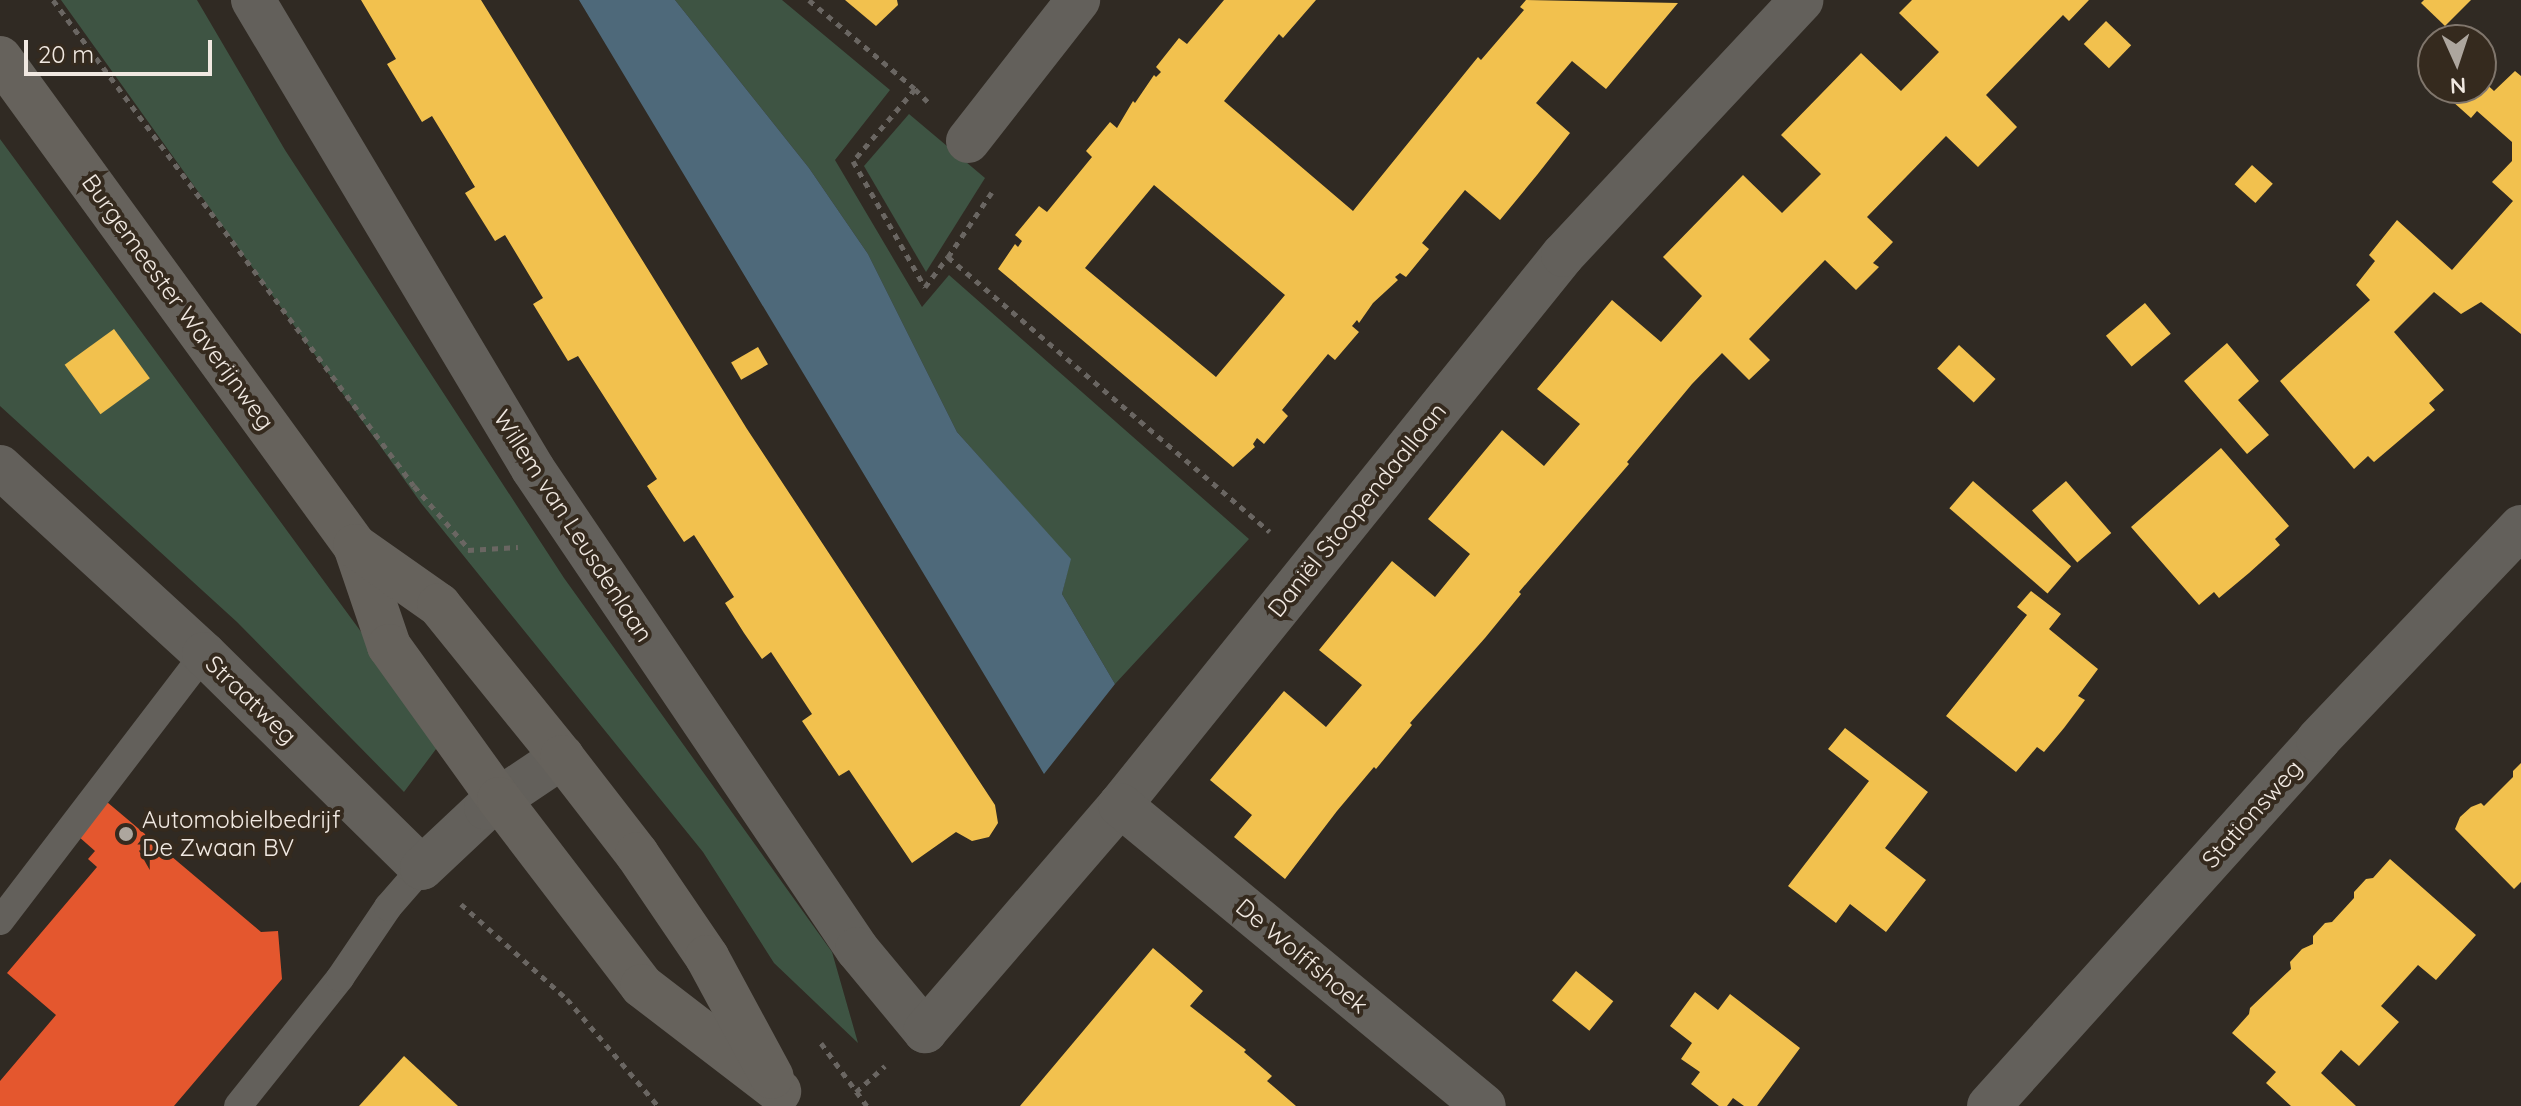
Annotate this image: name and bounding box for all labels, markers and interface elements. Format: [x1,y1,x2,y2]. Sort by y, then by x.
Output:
scale bar [28,24,216,74]
north arrow [2417,24,2497,104]
text: 20 m [38,39,94,69]
text: N [2449,72,2467,100]
street label: Burgemeester Waverijnweg [76,169,280,435]
street label: Daniël Stoopendaallaan [1262,397,1452,623]
street label: Willem van Leusdenlaan [487,405,659,647]
street label: Straatweg [199,650,303,750]
street label: Stationsweg [2196,754,2308,874]
place label: Automobielbedrijf De Zwaan BV [142,806,341,862]
marker: Automobielbedrijf De Zwaan BV [117,825,135,843]
street label: De Wolffshoek [1230,892,1374,1020]

